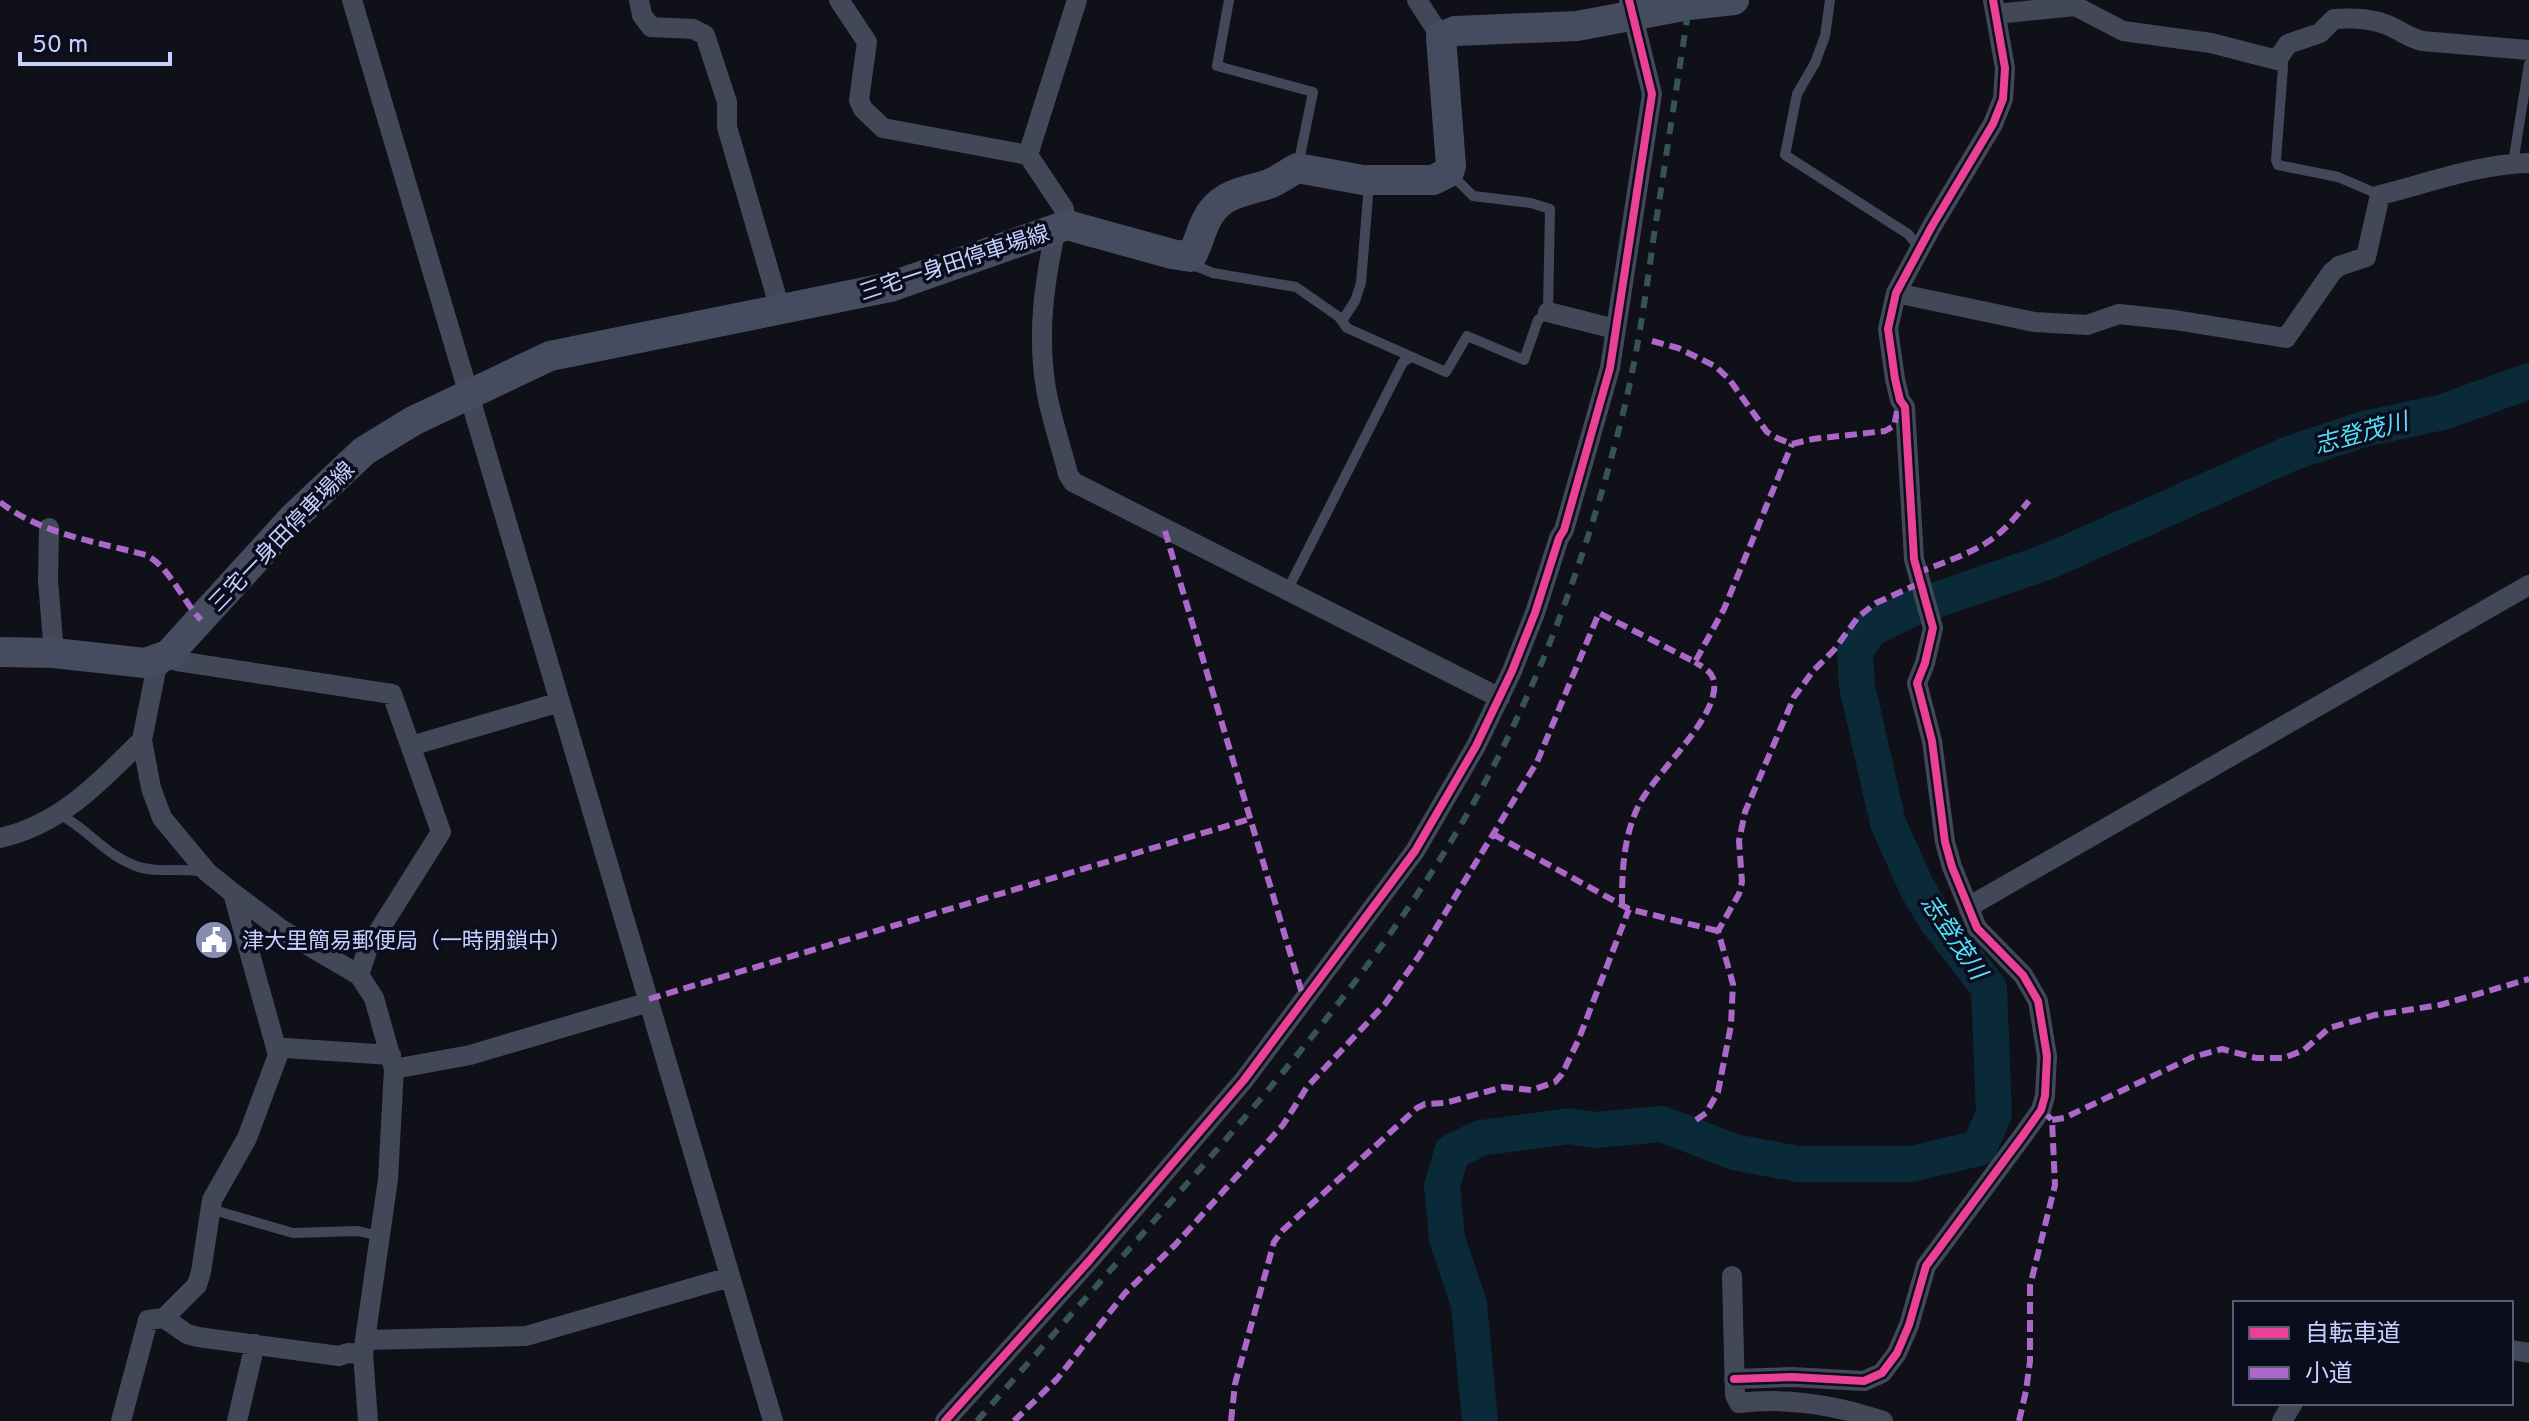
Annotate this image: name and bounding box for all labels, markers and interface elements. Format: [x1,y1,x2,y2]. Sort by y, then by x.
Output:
scale bar [20,16,170,66]
text: 50 m [32,31,88,61]
street label: 三宅一身田停車場線 [856,221,1053,308]
water label: 志登茂川 [2311,407,2415,462]
street label: 三宅一身田停車場線 [204,457,361,618]
water label: 志登茂川 [1913,890,1993,989]
public building icon: 津大里簡易郵便局（一時閉鎖中） [193,919,235,961]
place label: 津大里簡易郵便局（一時閉鎖中） [242,929,572,956]
legend [2233,1301,2513,1405]
text: 自転車道 [2305,1320,2401,1350]
text: 小道 [2305,1360,2353,1390]

